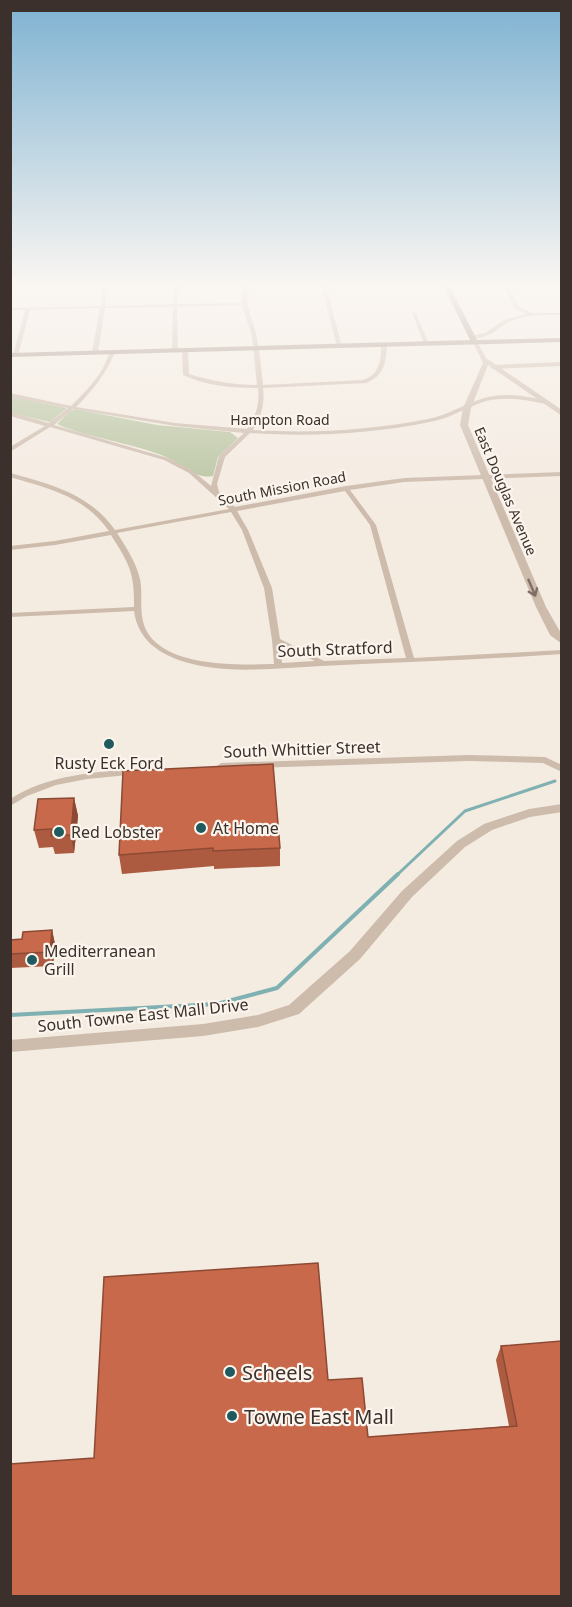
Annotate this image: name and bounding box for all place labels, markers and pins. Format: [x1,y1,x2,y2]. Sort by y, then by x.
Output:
marker: Rusty Eck Ford [102,737,116,751]
place label: Rusty Eck Ford [55,752,164,774]
place label: At Home [213,817,279,839]
place label: Red Lobster [71,821,161,843]
marker: At Home [194,821,208,835]
marker: Red Lobster [52,825,66,839]
place label: Mediterranean Grill [44,940,156,980]
marker: Mediterranean Grill [25,953,39,967]
place label: Scheels [242,1359,312,1386]
marker: Scheels [223,1365,237,1379]
place label: Towne East Mall [244,1403,394,1430]
marker: Towne East Mall [225,1409,239,1423]

